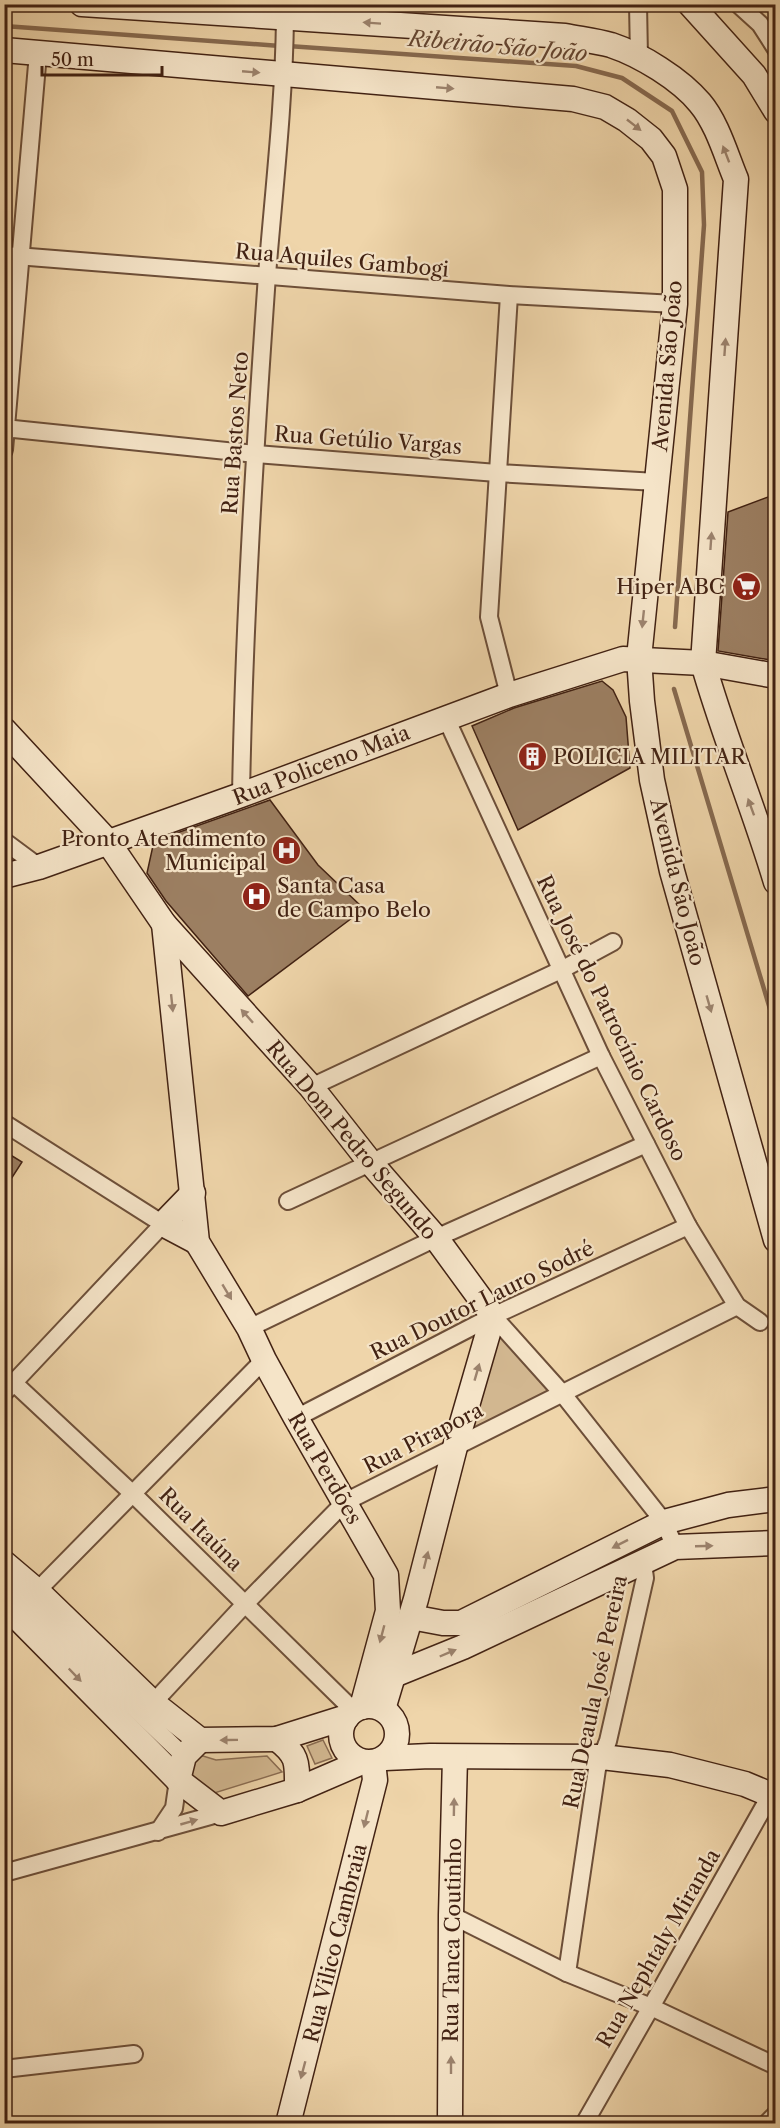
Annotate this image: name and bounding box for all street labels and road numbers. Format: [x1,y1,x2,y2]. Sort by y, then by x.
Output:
street label: Rua Aquiles Gambogi [234,238,450,282]
street label: Avenida São João [647,279,687,454]
street label: Rua Bastos Neto [217,351,253,515]
street label: Rua Getúlio Vargas [273,421,463,459]
street label: Rua Policeno Maia [229,719,414,810]
street label: Avenida São João [645,795,711,968]
street label: Rua José do Patrocínio Cardoso [532,871,692,1165]
street label: Rua Dom Pedro Segundo [261,1036,443,1244]
street label: Rua Doutor Lauro Sodré [366,1235,598,1365]
street label: Rua Pirapora [359,1397,488,1479]
street label: Rua Perdões [283,1408,367,1528]
street label: Rua Itaúna [154,1482,249,1577]
street label: Rua Deaula José Pereira [558,1572,632,1811]
street label: Rua Tanca Coutinho [438,1838,466,2042]
street label: Rua Vilico Cambraia [298,1840,372,2045]
street label: Rua Nephtaly Miranda [591,1844,726,2052]

